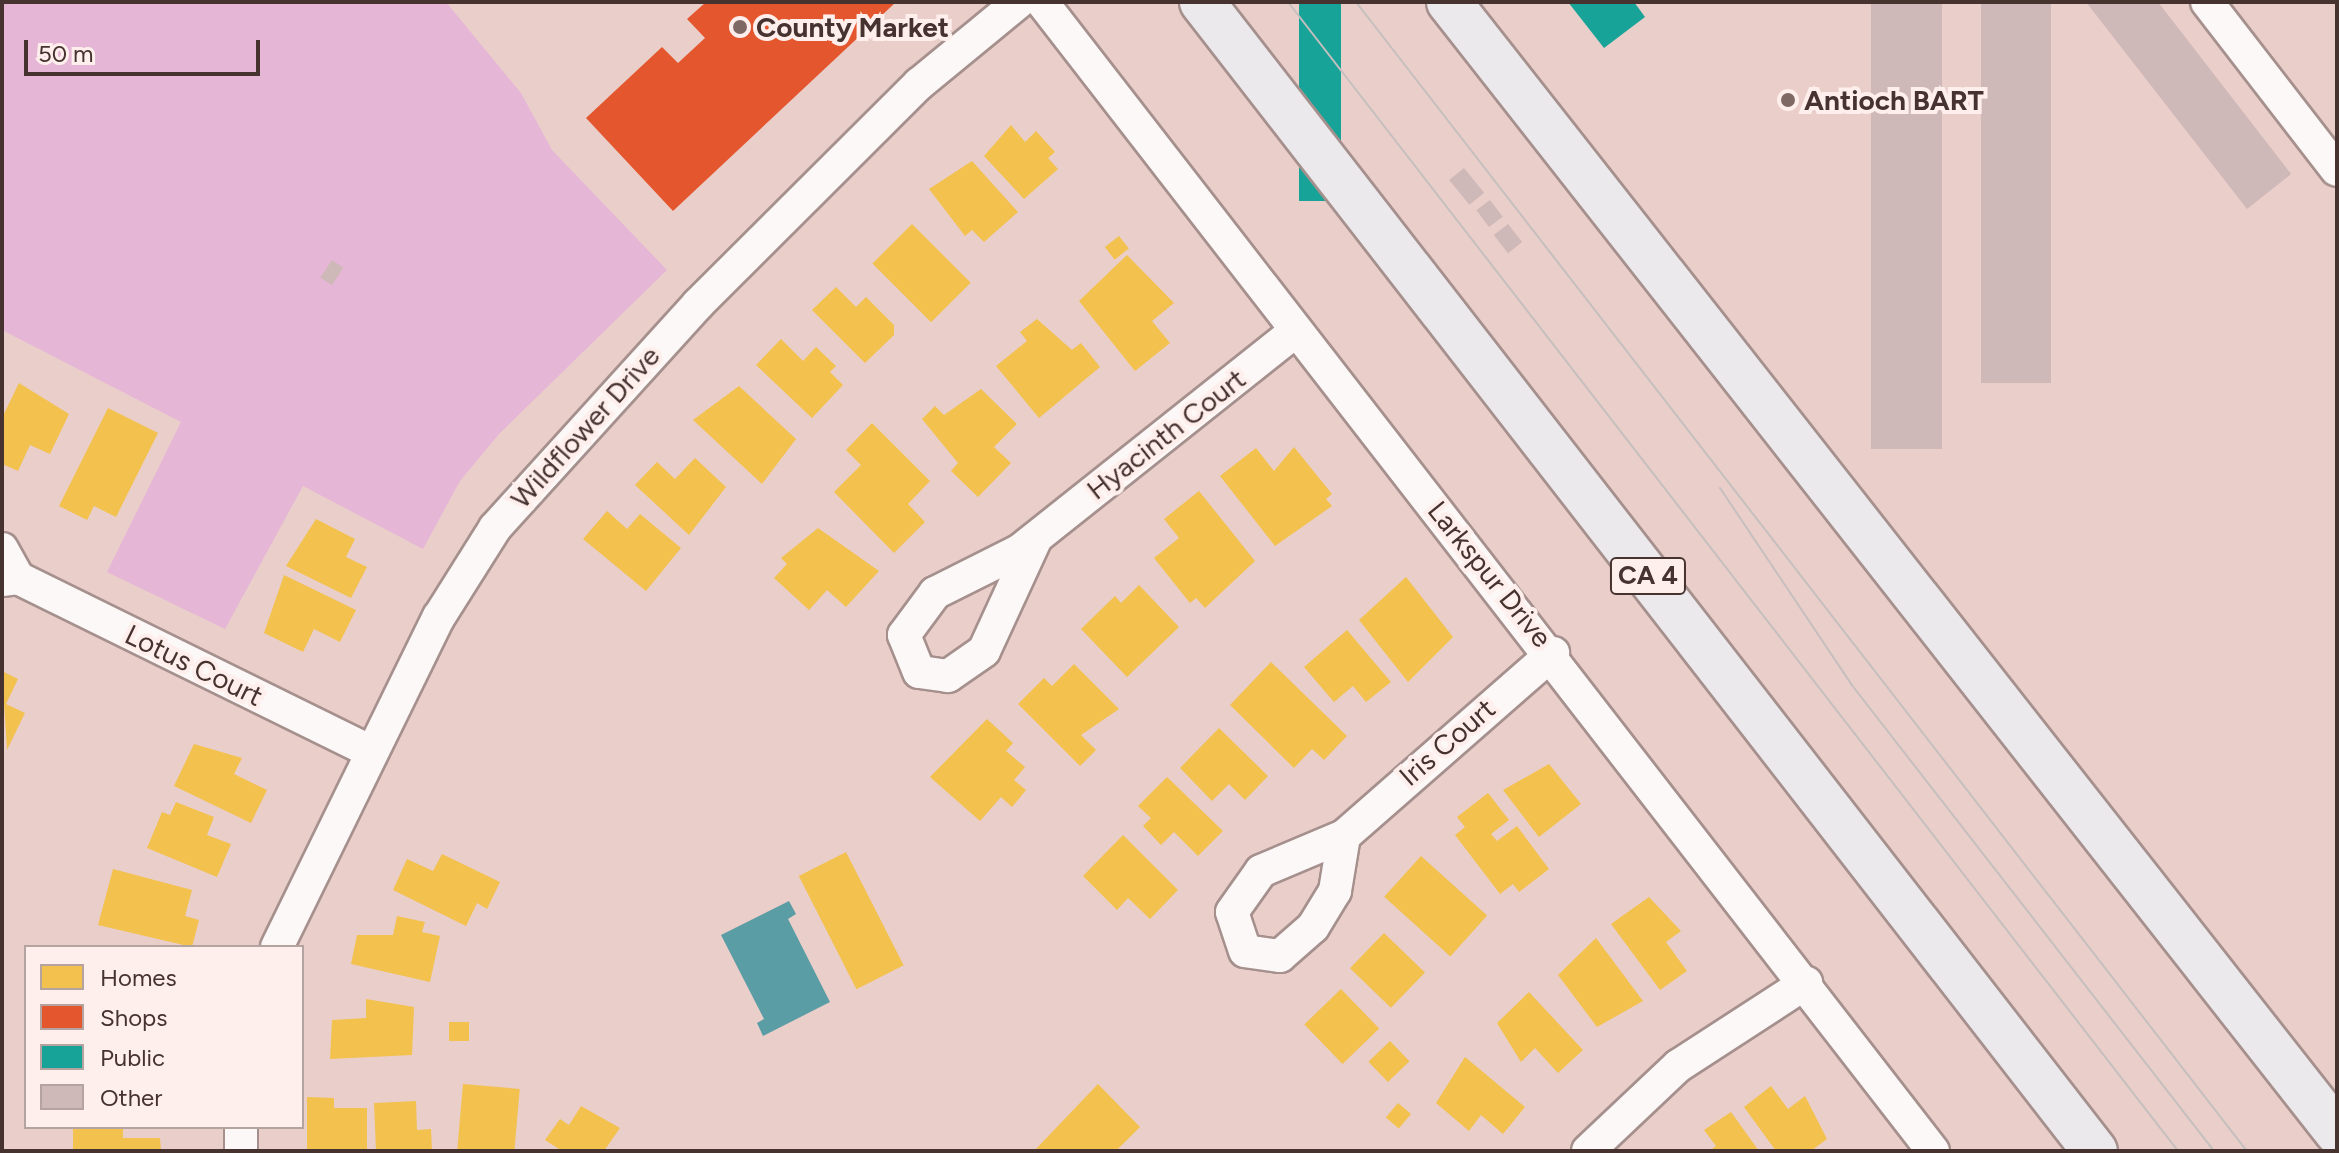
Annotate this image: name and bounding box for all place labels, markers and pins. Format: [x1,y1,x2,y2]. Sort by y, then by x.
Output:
place label: County Market [756,10,949,44]
marker: County Market [731,18,749,36]
place label: Antioch BART [1804,83,1984,117]
marker: Antioch BART [1779,91,1797,109]

